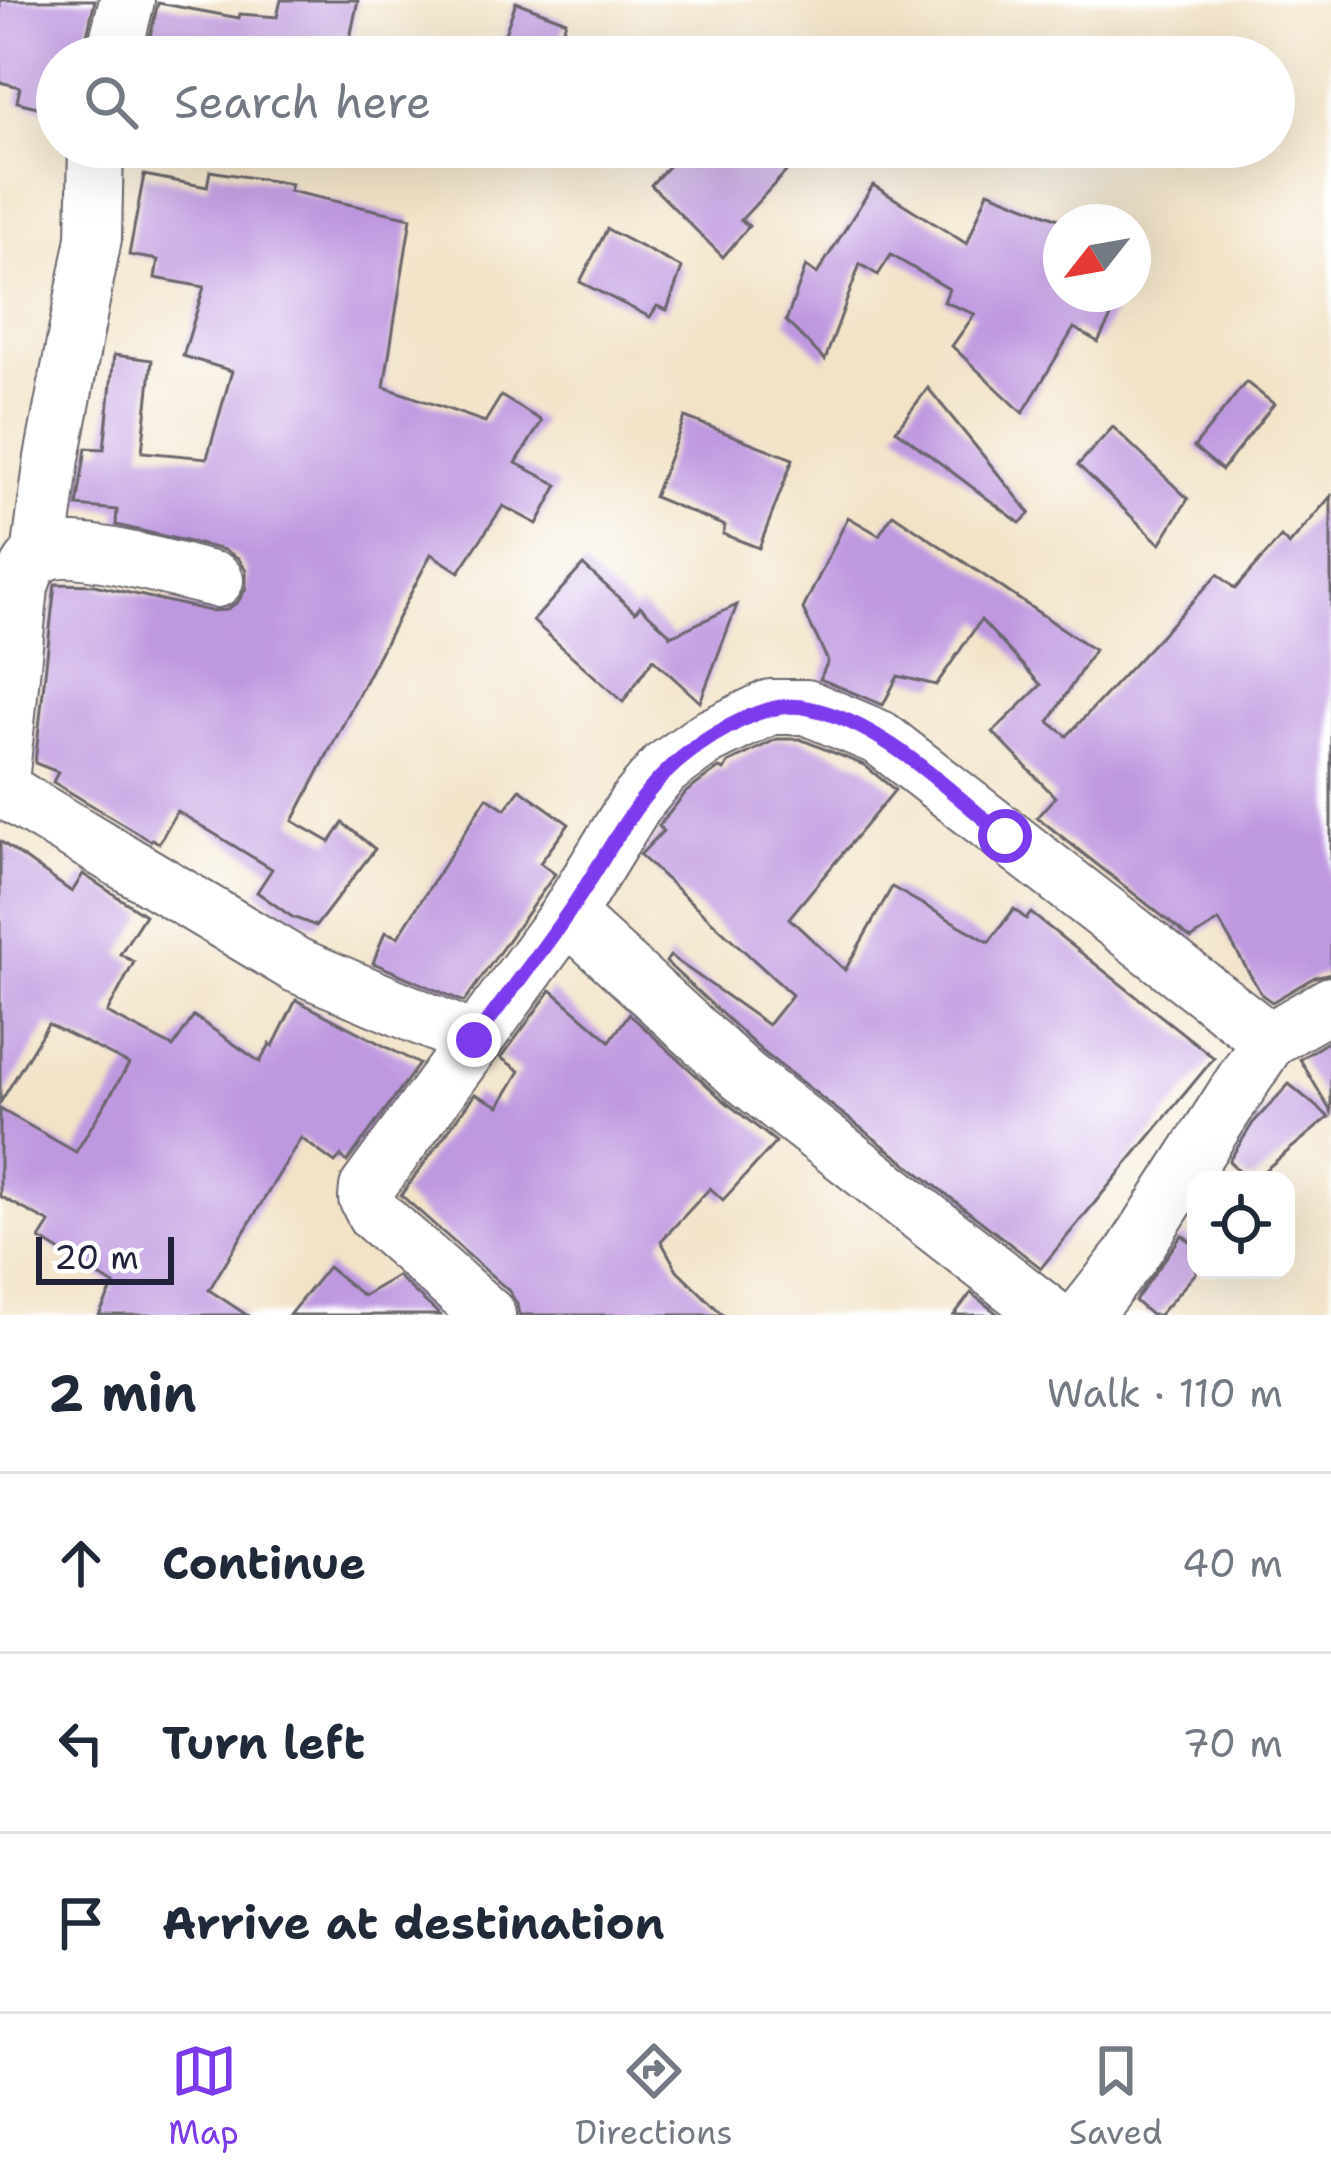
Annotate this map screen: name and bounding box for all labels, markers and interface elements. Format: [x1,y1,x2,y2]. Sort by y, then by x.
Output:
search box [36,36,1295,168]
icon: search [78,69,144,135]
text: Search here [174,72,431,132]
north arrow [1043,204,1151,312]
route start [978,809,1032,863]
route end [447,1013,501,1067]
map controls [1187,1171,1295,1279]
button: locate [1187,1171,1295,1279]
scale bar [36,1231,174,1284]
text: 20 m [54,1235,139,1280]
text: 2 min [48,1359,197,1427]
text: Walk · 110 m [1047,1367,1283,1419]
icon: ahead [48,1530,114,1596]
text: Continue [162,1533,366,1593]
text: 40 m [1182,1537,1283,1589]
icon: left [48,1710,114,1776]
text: Turn left [162,1713,365,1773]
text: 70 m [1182,1717,1283,1769]
icon: arrive [48,1890,114,1956]
text: Arrive at destination [162,1893,665,1953]
tab: Map [168,2038,239,2155]
tab: Directions [575,2038,733,2155]
tab: Saved [1069,2038,1163,2155]

